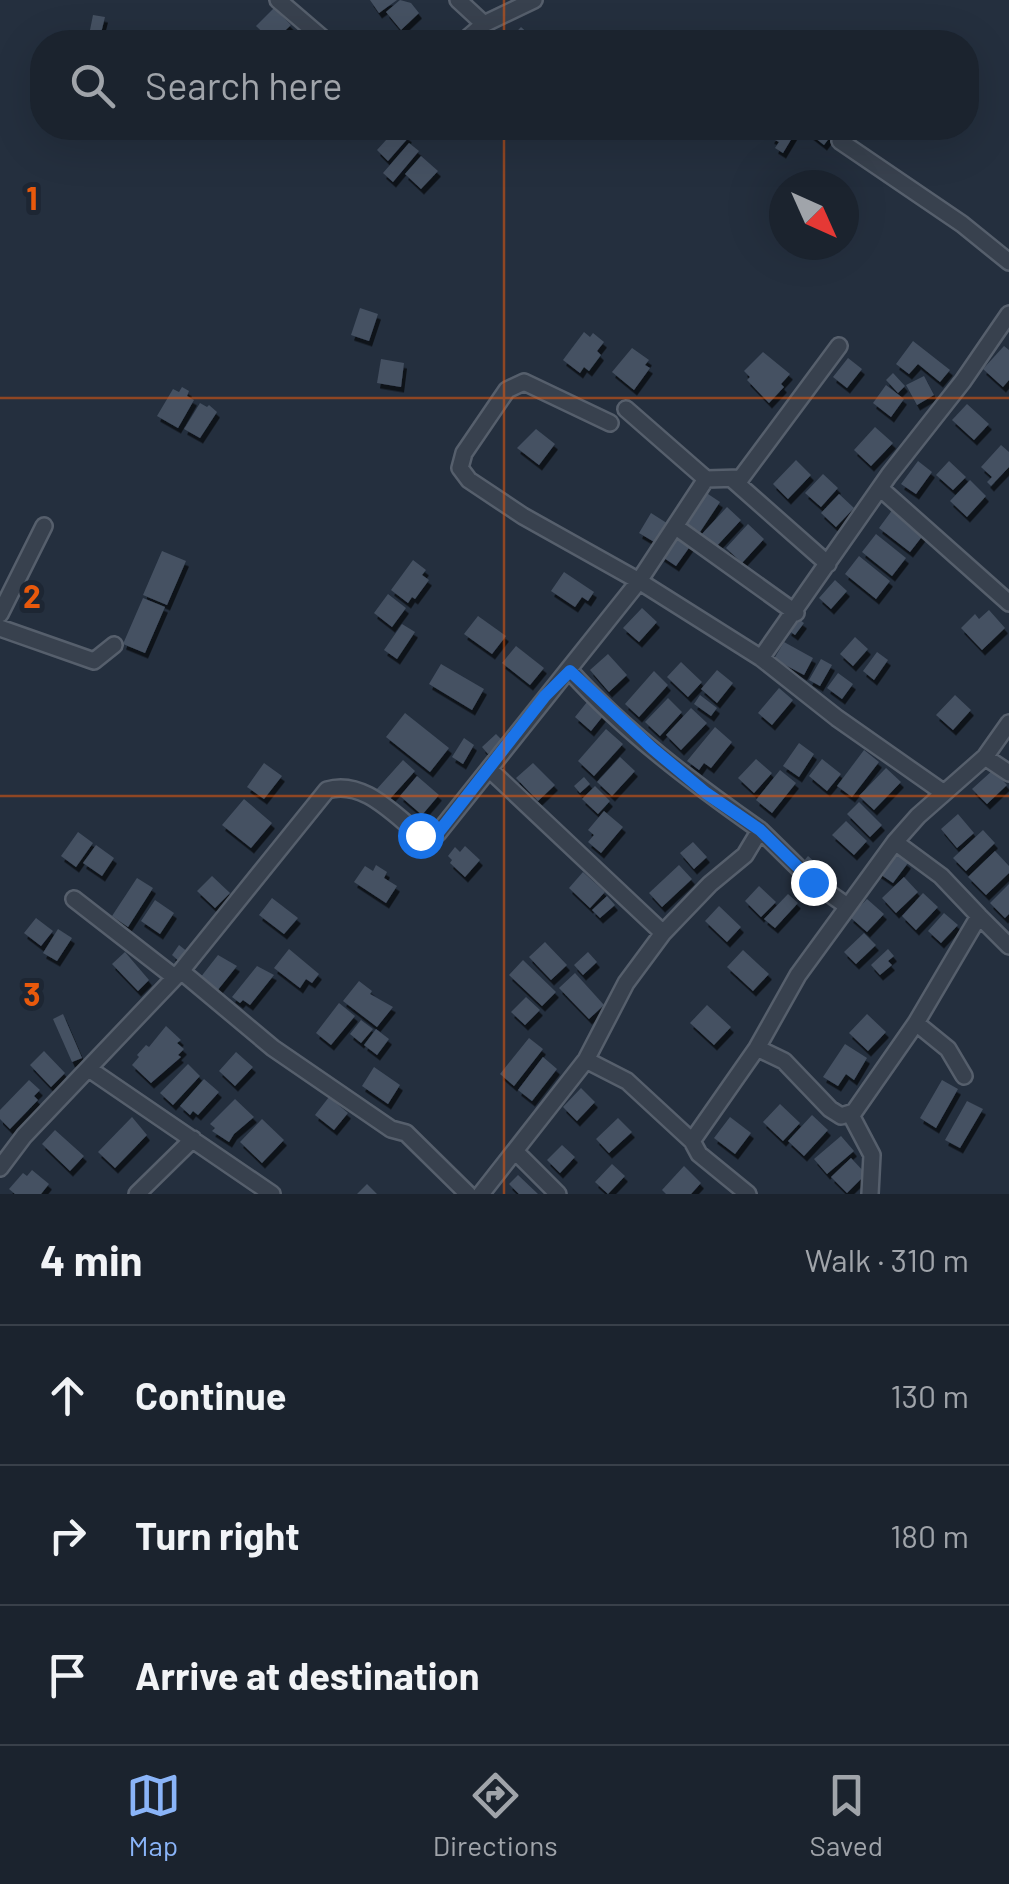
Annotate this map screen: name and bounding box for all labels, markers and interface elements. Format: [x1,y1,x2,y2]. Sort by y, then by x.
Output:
search box [30,30,979,140]
icon: search [65,58,120,113]
text: Search here [145,62,343,108]
north arrow [769,170,859,260]
text: 1 [26,178,38,216]
text: 2 [23,576,41,614]
route start [398,813,444,859]
route end [791,860,837,906]
text: 3 [23,974,41,1012]
text: 4 min [40,1234,143,1284]
text: Walk · 310 m [805,1240,969,1278]
icon: ahead [40,1368,95,1423]
text: Continue [135,1372,286,1418]
text: 130 m [890,1376,969,1414]
icon: right [40,1508,95,1563]
text: Turn right [135,1512,300,1558]
text: 180 m [890,1516,969,1554]
icon: arrive [40,1648,95,1703]
text: Arrive at destination [135,1652,480,1698]
tab: Map [126,1768,181,1862]
tab: Directions [433,1768,558,1862]
tab: Saved [810,1768,883,1862]

